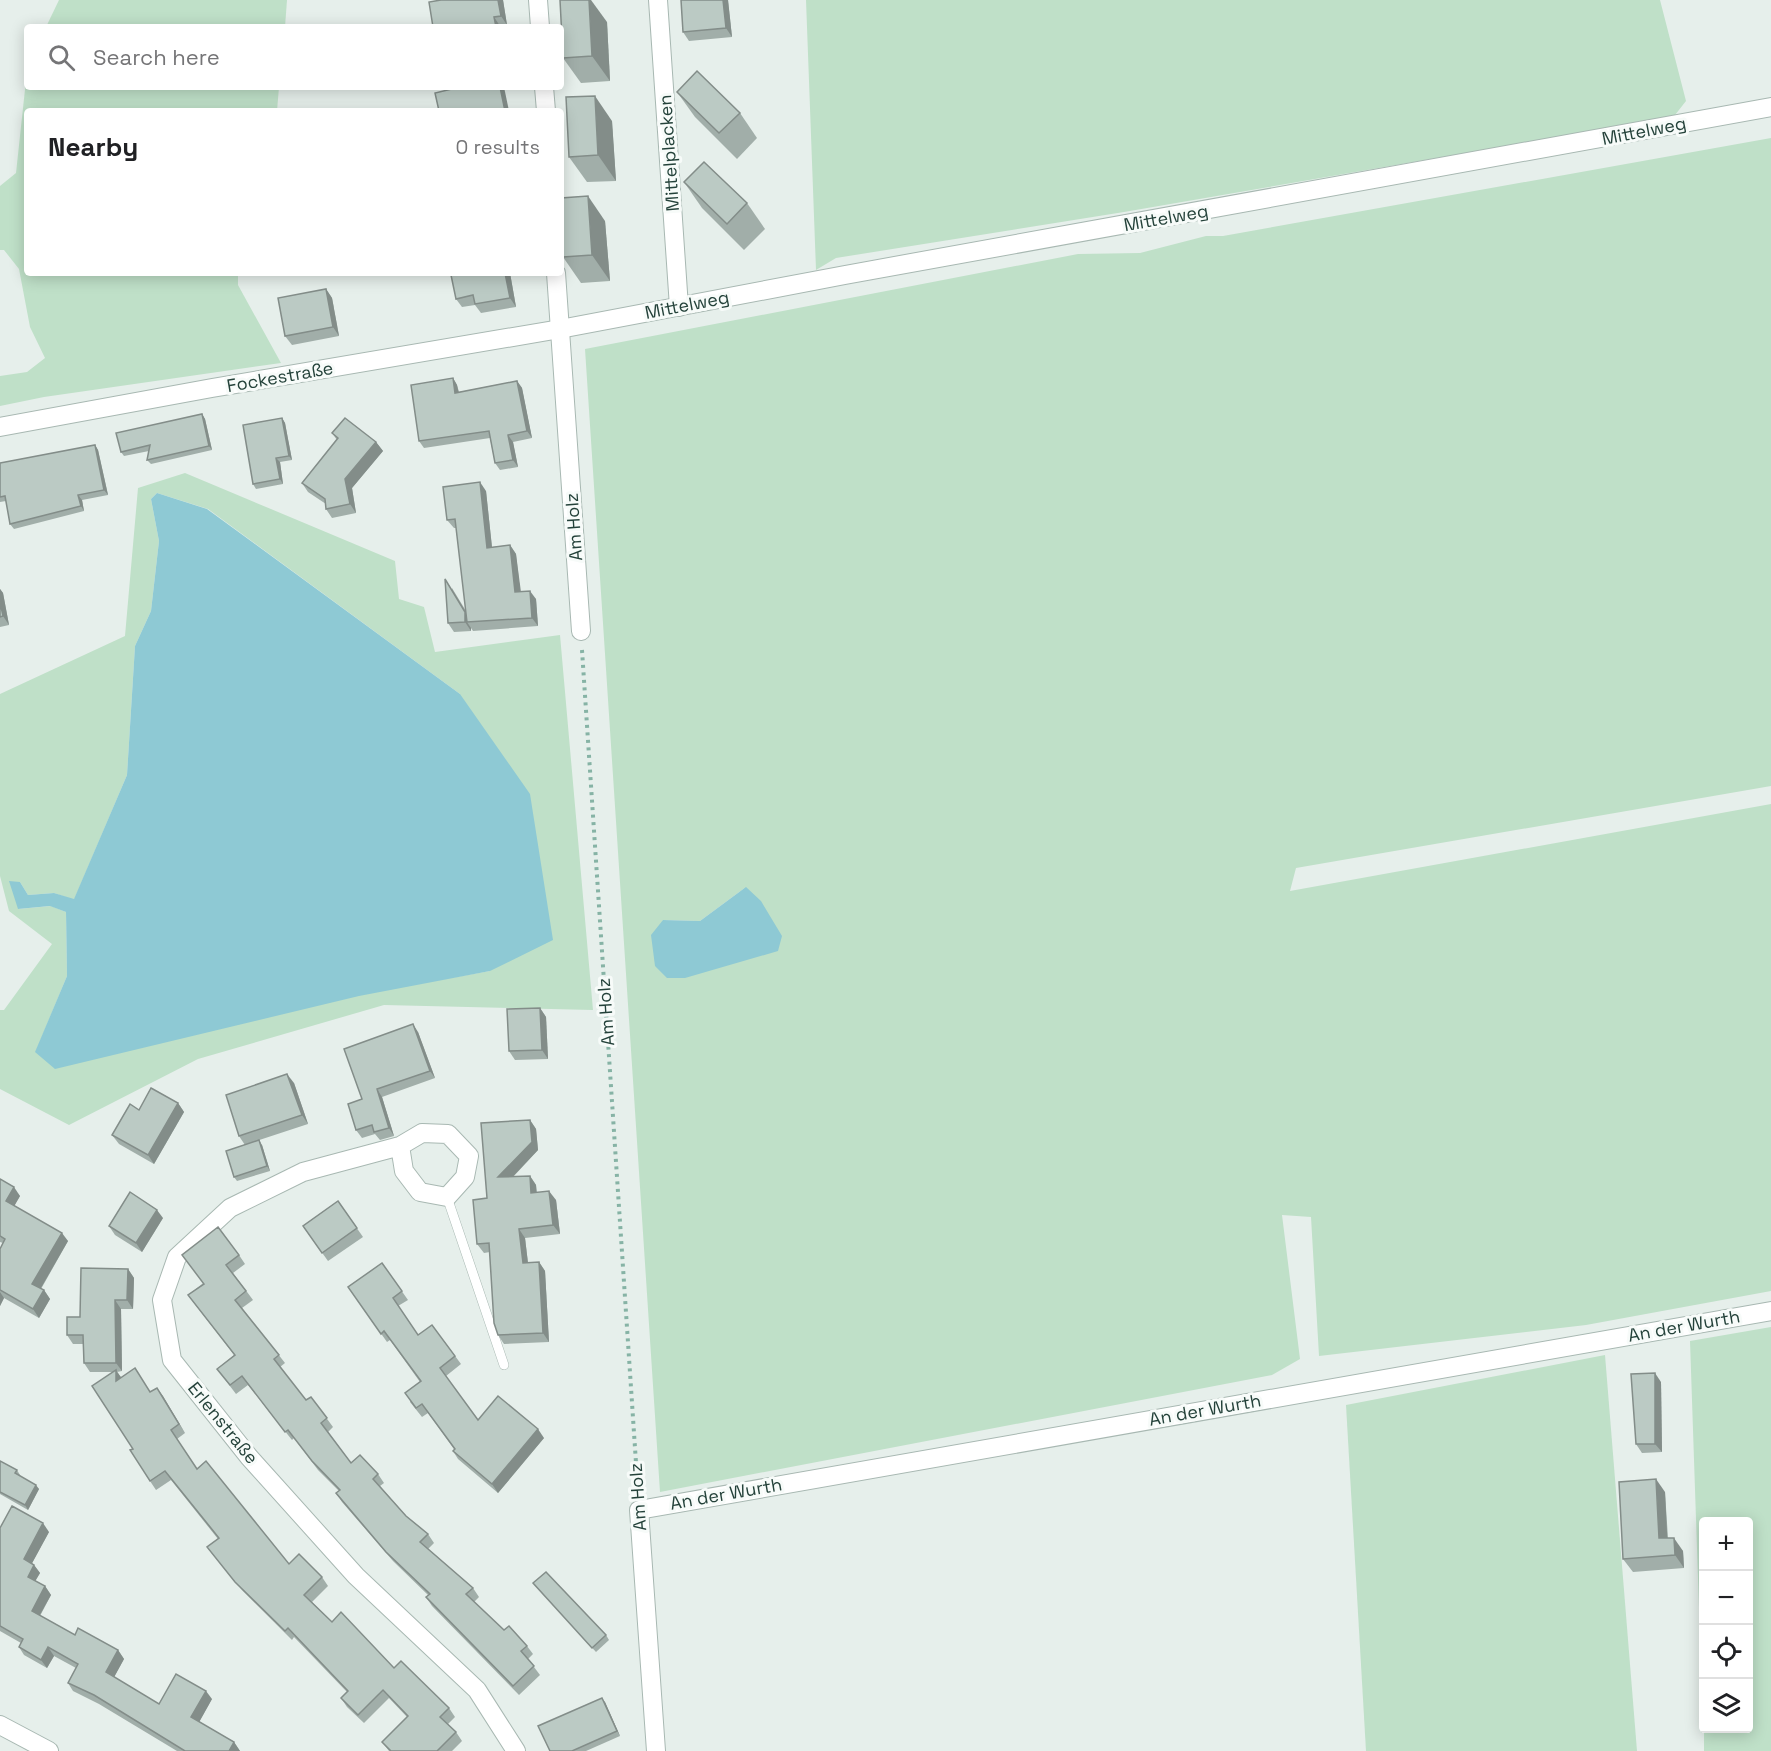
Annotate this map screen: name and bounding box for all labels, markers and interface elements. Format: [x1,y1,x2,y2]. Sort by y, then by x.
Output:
search box [24,24,564,90]
icon: search [45,41,78,74]
text: Search here [93,43,220,71]
street label: Mittelplacken [653,94,684,212]
street label: Mittelweg [1600,111,1688,150]
text: Nearby [48,130,138,164]
text: 0 results [456,134,540,160]
street label: Mittelweg [1122,199,1210,236]
street label: Mittelweg [643,285,731,324]
street label: Fockestraße [225,356,335,397]
street label: Am Holz [560,492,587,562]
street label: Am Holz [592,977,619,1047]
street label: An der Wurth [1626,1304,1742,1347]
street label: Erlenstraße [183,1377,264,1469]
street label: An der Wurth [1147,1388,1263,1431]
street label: Am Holz [624,1462,651,1532]
street label: An der Wurth [668,1472,784,1515]
map controls [1699,1517,1753,1733]
button: + [1699,1517,1753,1571]
button: − [1699,1571,1753,1625]
button: locate [1699,1625,1753,1679]
button: layers [1699,1679,1753,1733]

